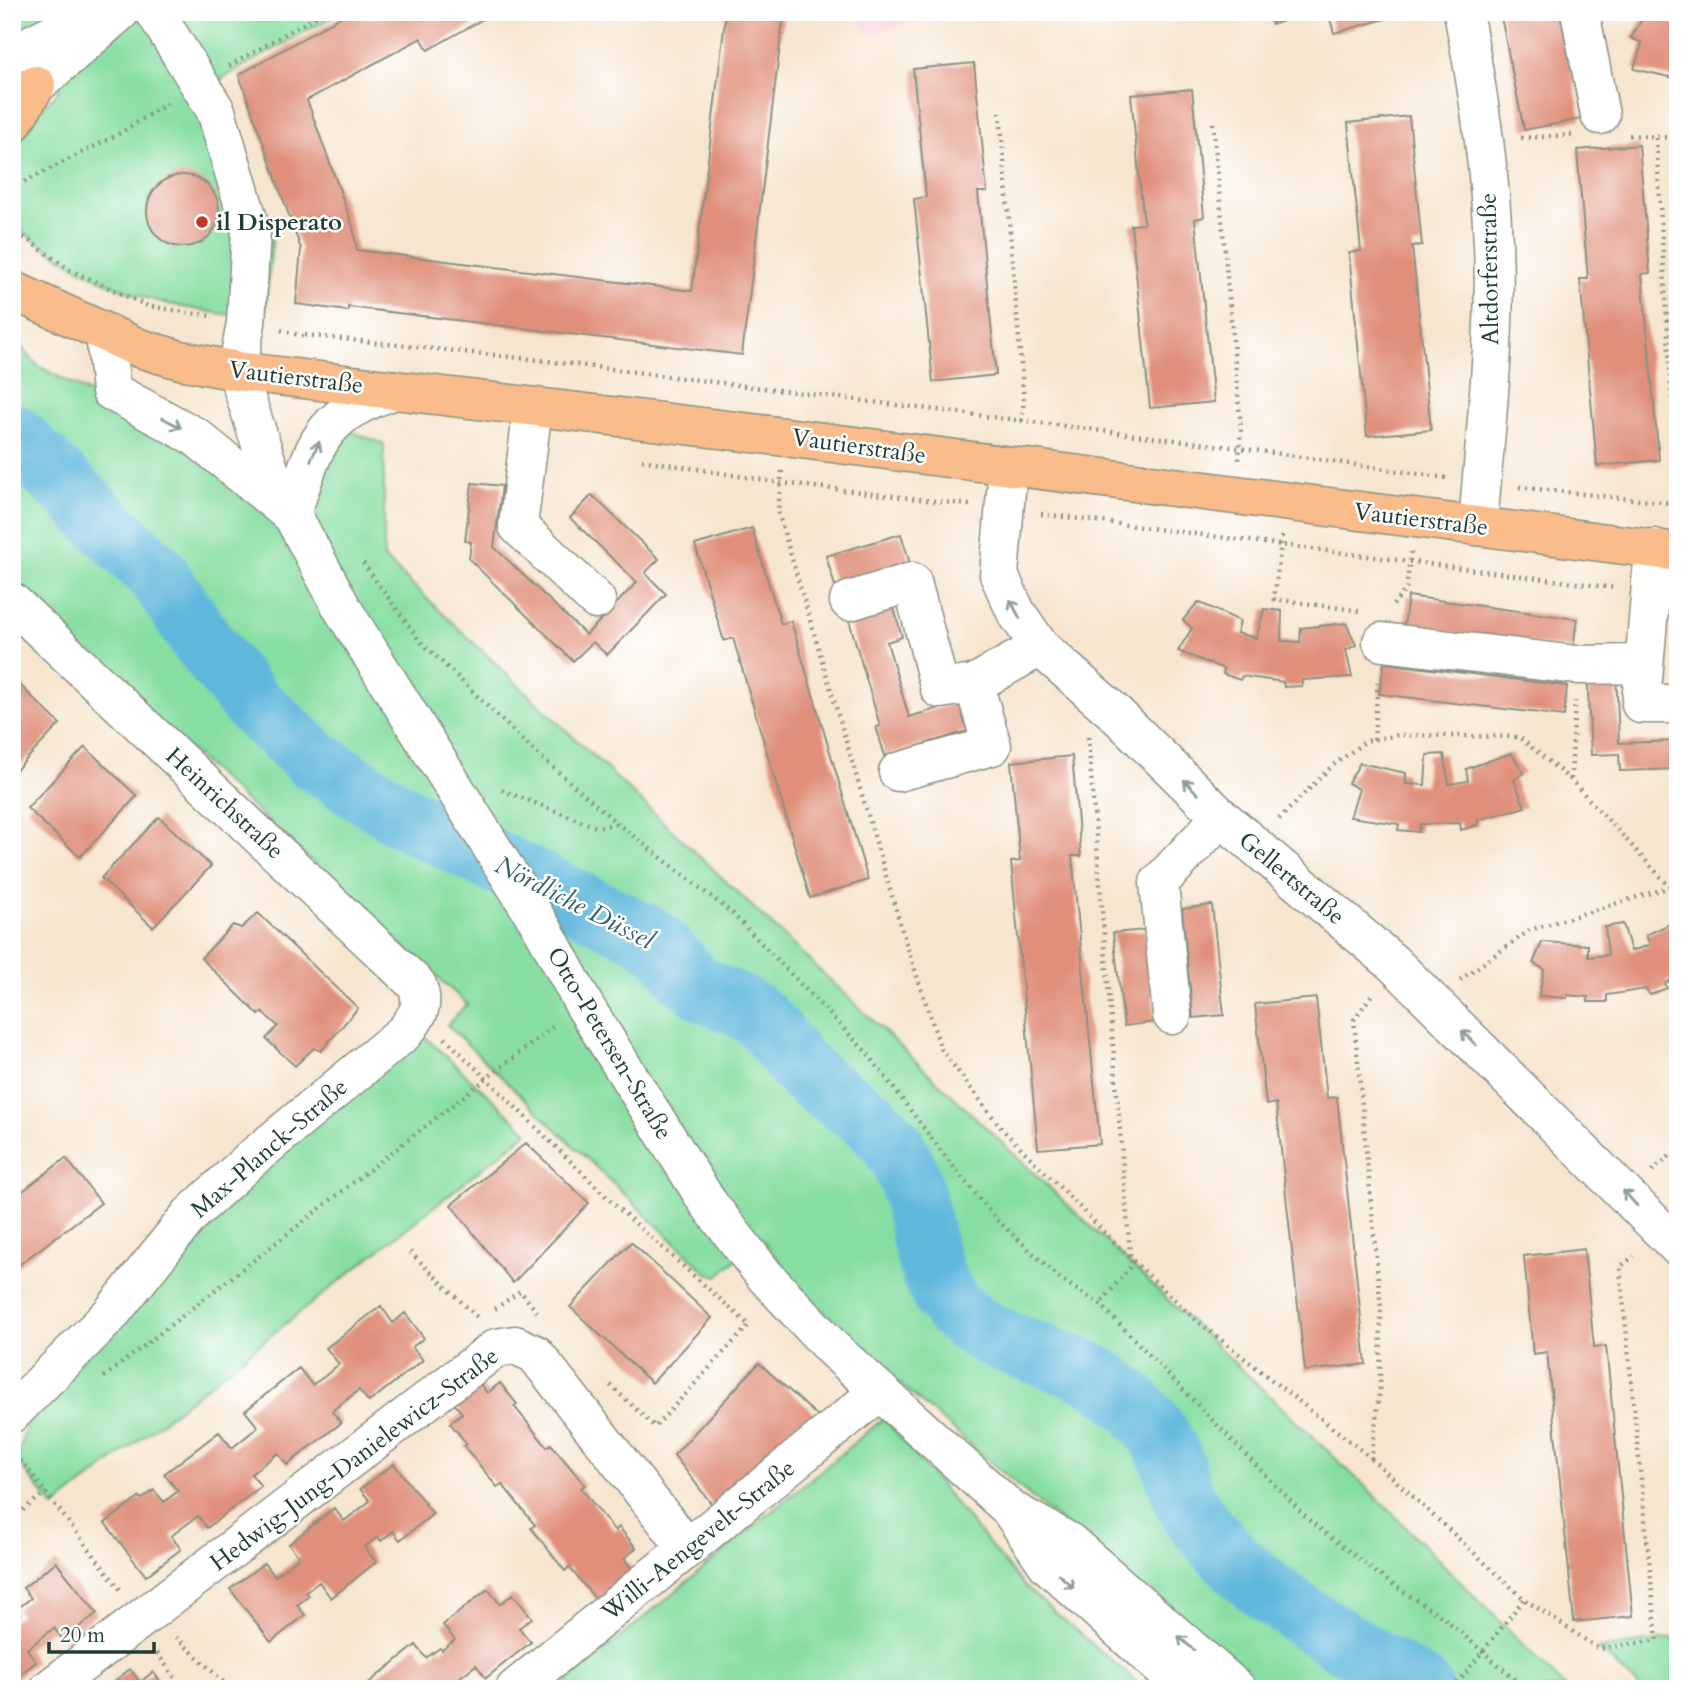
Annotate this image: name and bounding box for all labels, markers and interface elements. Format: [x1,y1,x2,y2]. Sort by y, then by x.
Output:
street label: Altdorferstraße [1472,193,1507,345]
place label: il Disperato [216,206,342,239]
marker: il Disperato [194,214,210,230]
street label: Vautierstraße [227,353,365,402]
one-way arrow [161,417,181,431]
street label: Vautierstraße [790,421,928,472]
one-way arrow [309,441,322,462]
street label: Vautierstraße [1352,495,1490,544]
one-way arrow [1008,599,1021,620]
street label: Heinrichstraße [158,740,291,867]
one-way arrow [1183,779,1200,796]
street label: Gellertstraße [1232,824,1352,933]
water label: Nördliche Düssel [489,847,661,958]
street label: Otto-Petersen-Straße [539,941,680,1146]
one-way arrow [1460,1029,1477,1046]
street label: Max-Planck-Straße [184,1071,355,1226]
one-way arrow [1622,1190,1639,1207]
street label: Hedwig-Jung-Danielewicz-Straße [203,1340,505,1579]
street label: Willi-Aengevelt-Straße [594,1452,802,1629]
one-way arrow [1057,1572,1074,1589]
scale bar [49,1610,154,1654]
text: 20 m [60,1621,105,1650]
one-way arrow [1177,1635,1195,1651]

